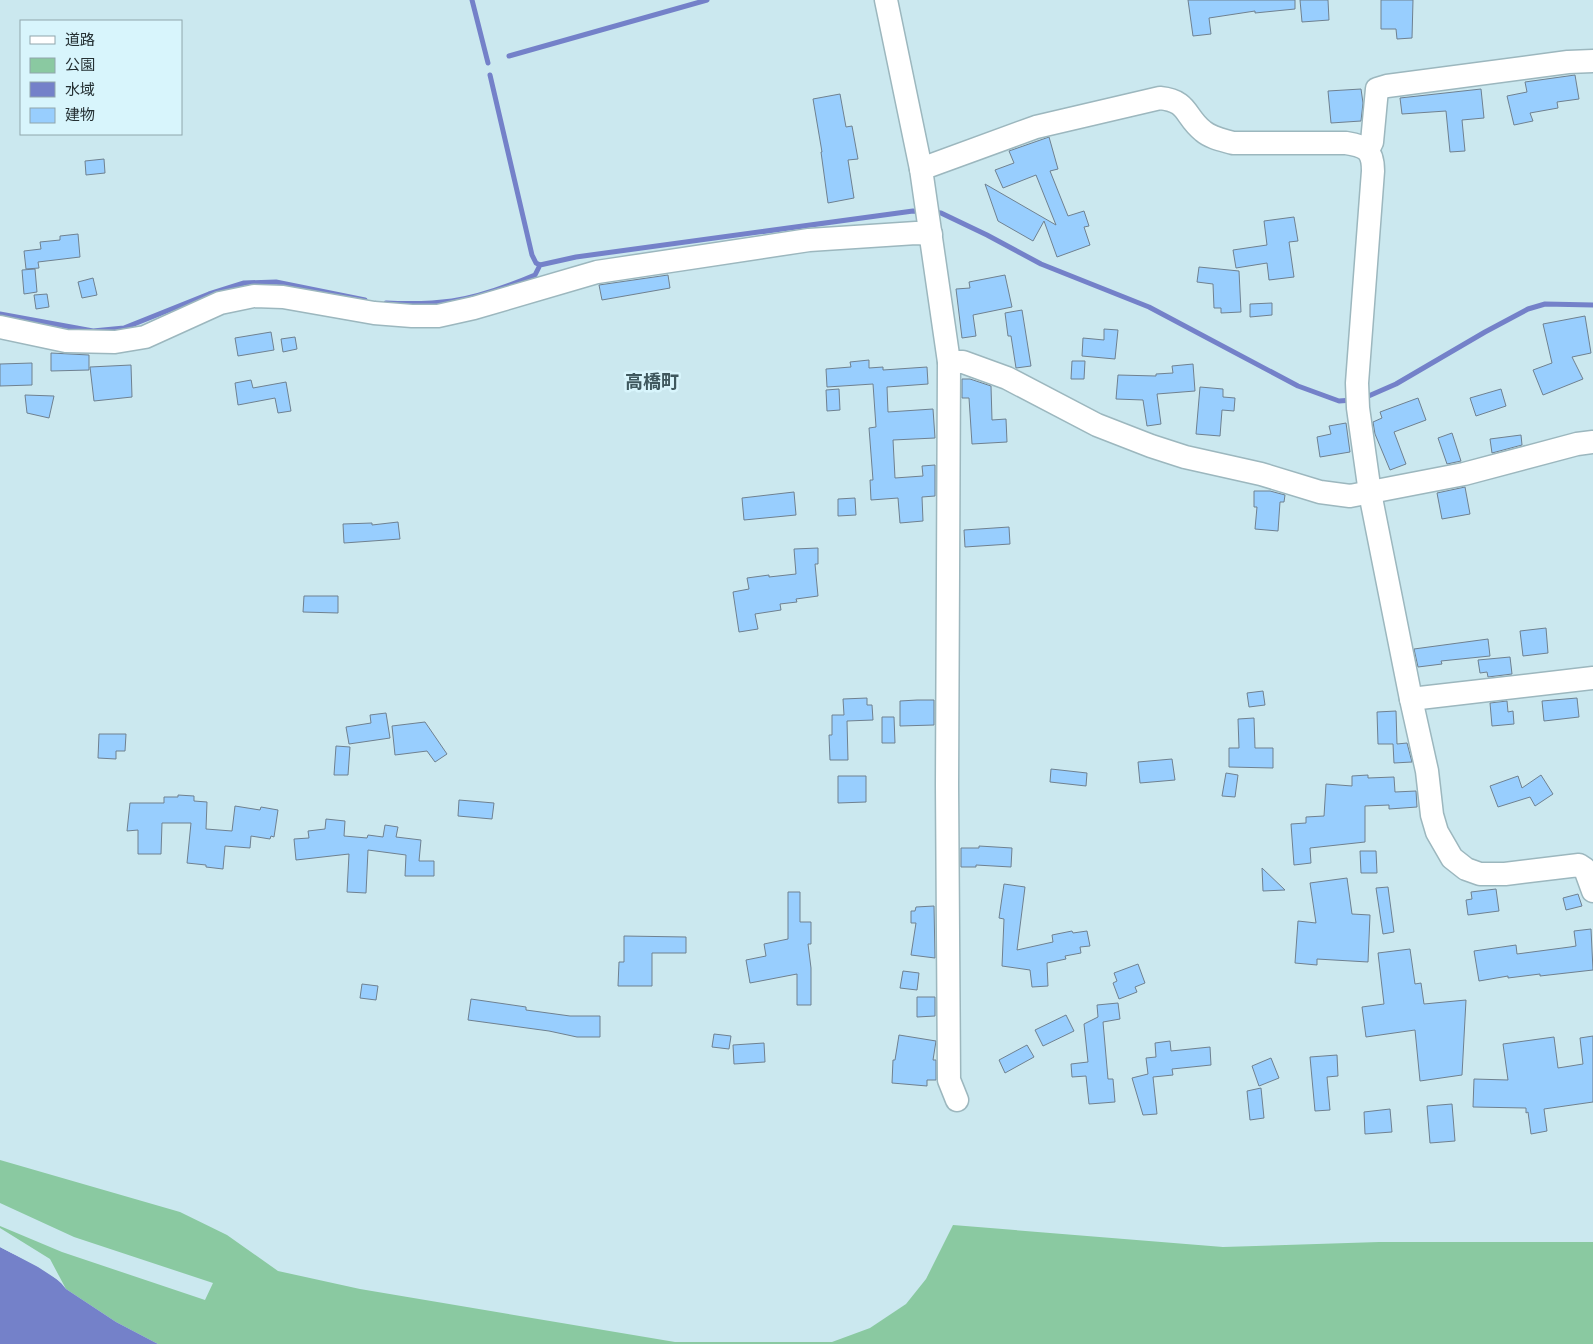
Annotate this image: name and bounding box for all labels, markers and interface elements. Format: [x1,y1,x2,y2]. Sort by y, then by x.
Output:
legend [20,20,182,135]
text: 道路 [65,31,95,49]
text: 公園 [65,56,95,74]
text: 水域 [65,81,95,99]
text: 建物 [65,106,95,124]
district label: 高橋町 [625,371,679,393]

